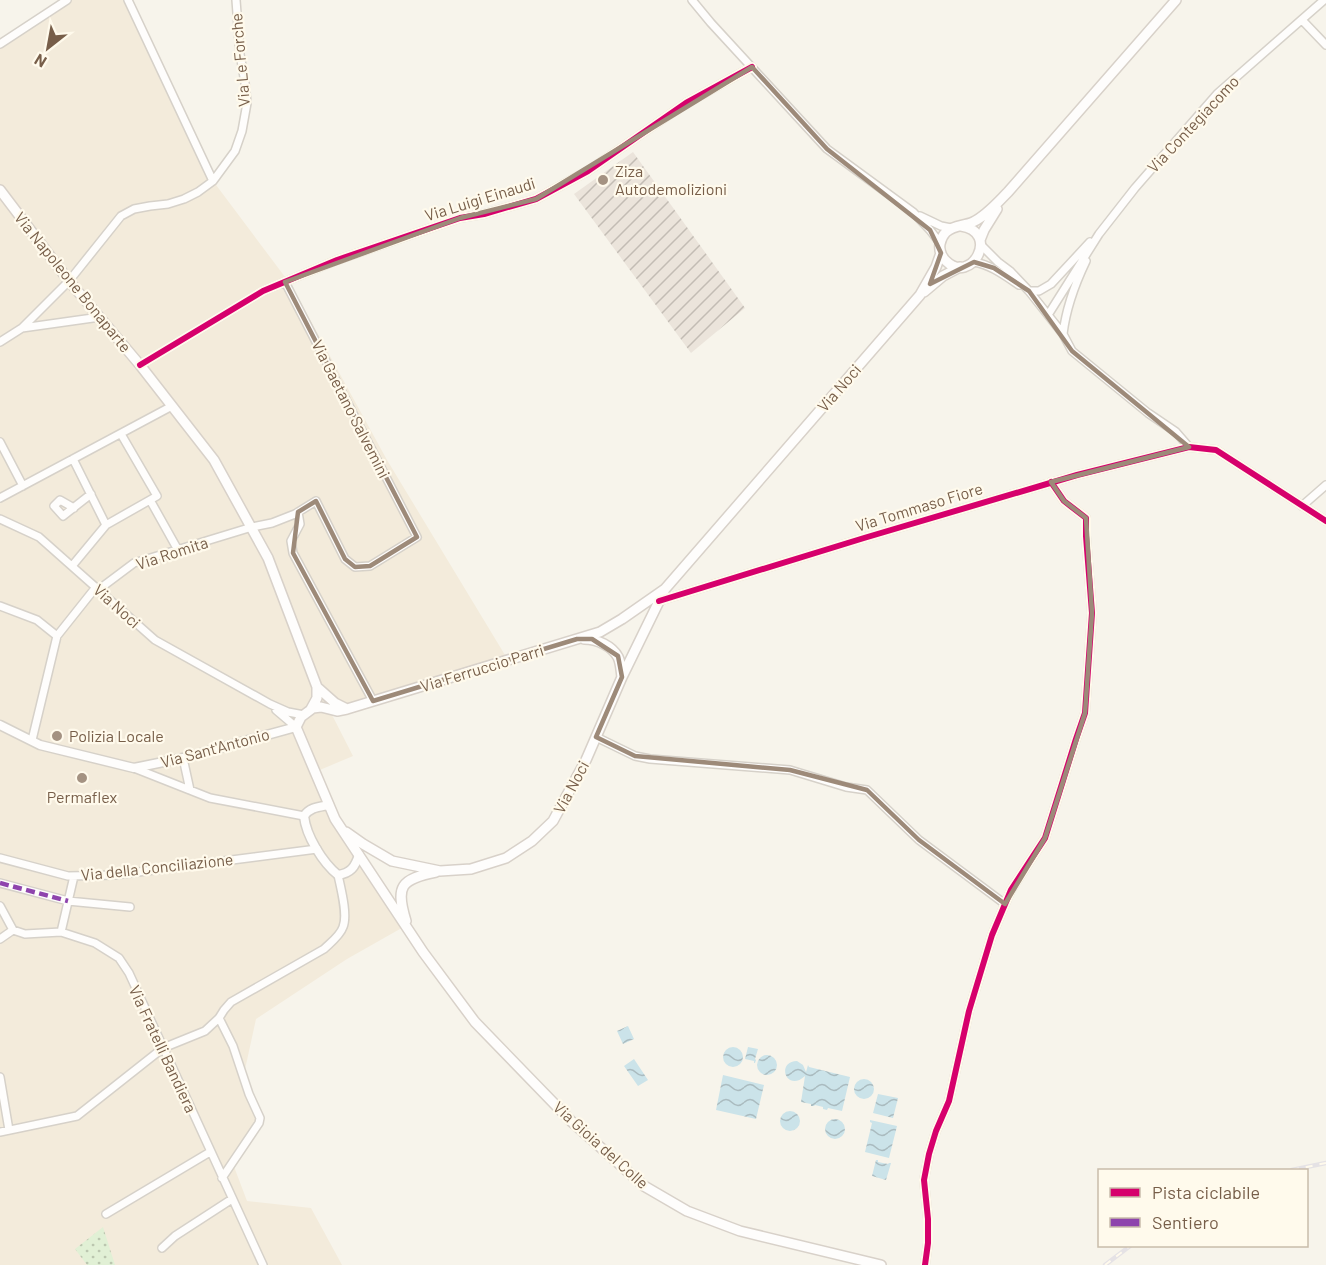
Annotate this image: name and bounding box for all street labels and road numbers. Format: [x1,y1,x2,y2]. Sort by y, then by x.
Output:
street label: Via Le Forche [226,12,253,108]
street label: Via Contegiacomo [1143,71,1242,176]
street label: Via Luigi Einaudi [422,173,537,224]
street label: Via Napoleone Bonaparte [11,208,136,356]
street label: Via Gaetano Salvemini [308,336,395,481]
street label: Via Noci [813,360,864,415]
street label: Via Tommaso Fiore [853,478,985,535]
street label: Via Romita [133,532,210,573]
street label: Via Noci [90,580,145,632]
street label: Via Ferruccio Parri [418,640,546,695]
street label: Via Sant'Antonio [158,724,271,771]
street label: Via Noci [549,757,592,816]
street label: Via della Conciliazione [80,849,234,884]
street label: Via Fratelli Bandiera [126,982,201,1116]
street label: Via Gioia del Colle [550,1097,653,1192]

